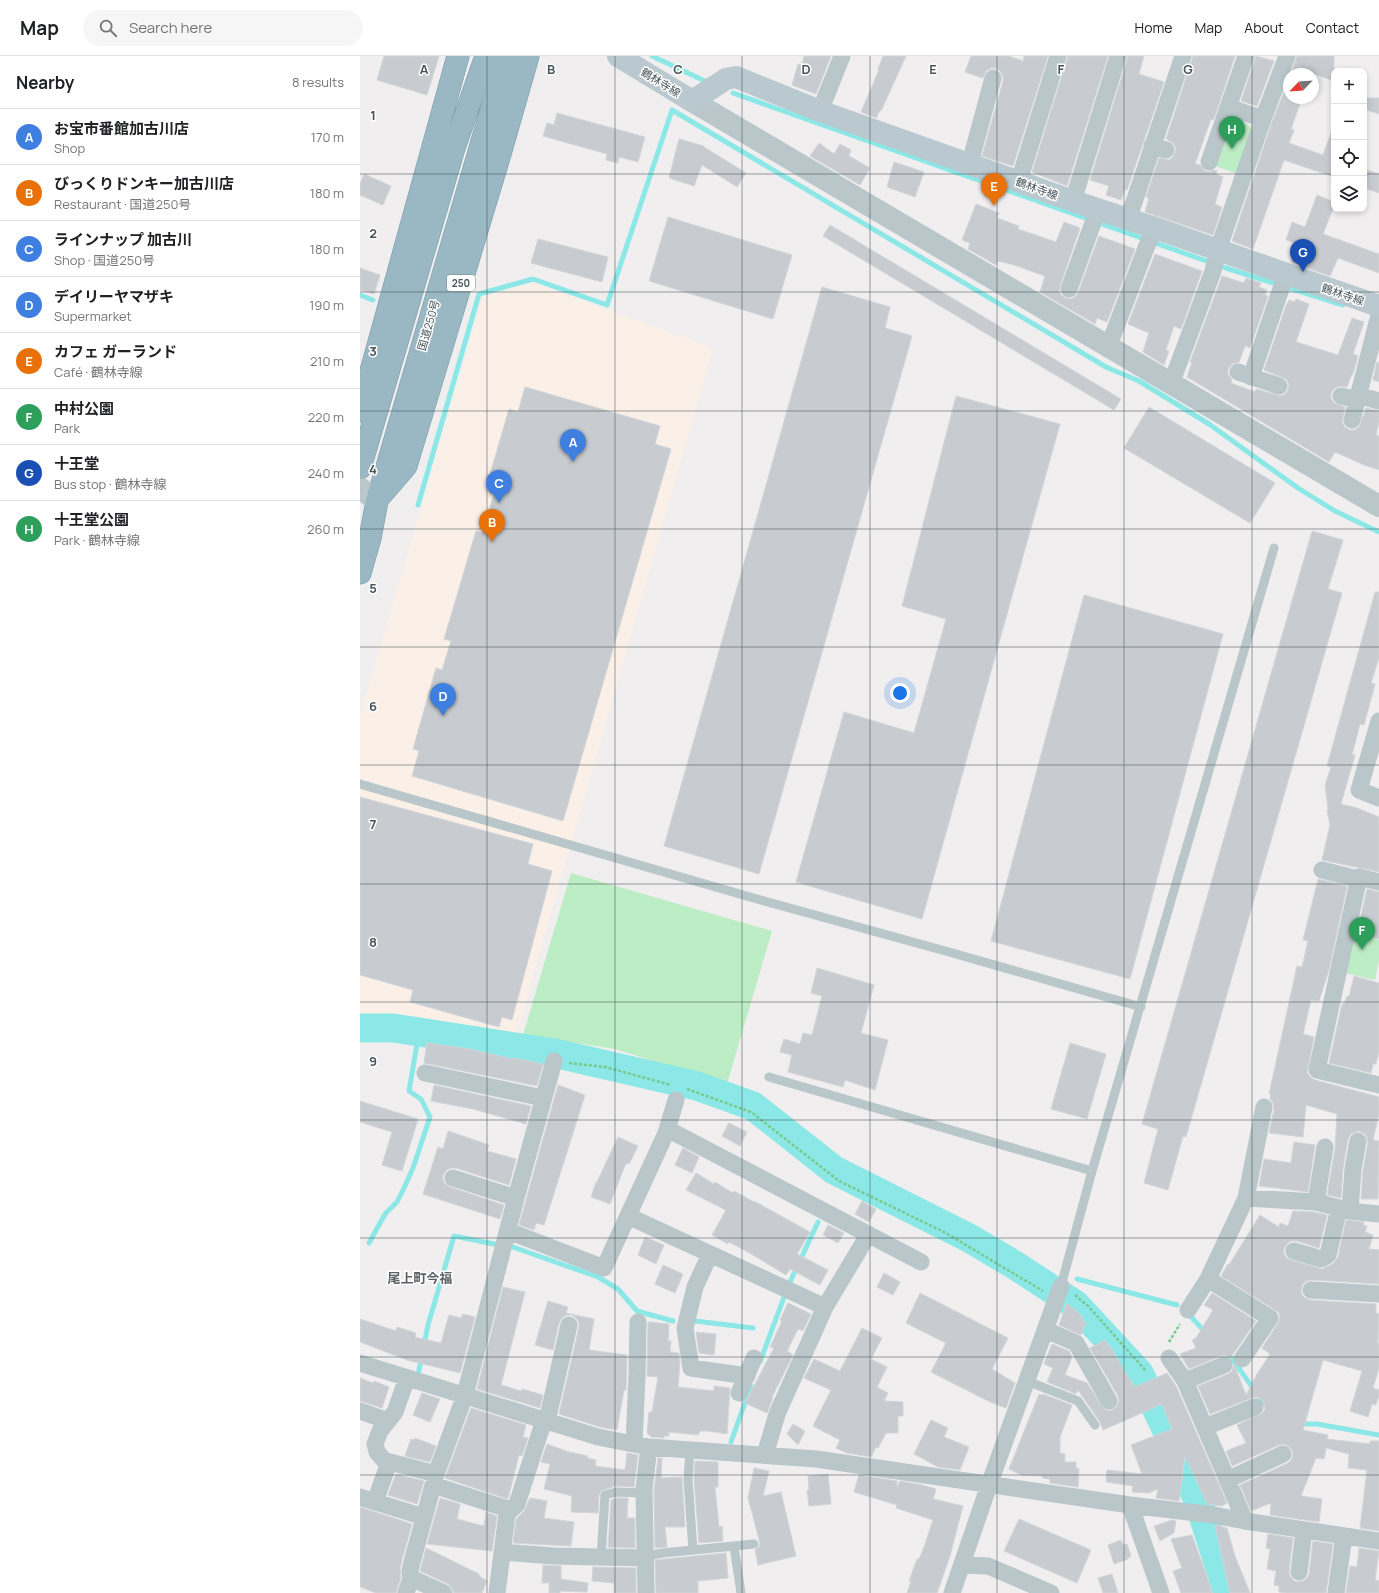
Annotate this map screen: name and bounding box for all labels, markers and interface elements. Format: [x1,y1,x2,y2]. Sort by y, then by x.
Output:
search box [83,10,363,46]
text: Map [20,15,59,41]
icon: search [97,17,119,39]
text: Search here [129,17,212,38]
text: Home [1135,18,1172,37]
text: Map [1194,18,1222,37]
text: About [1244,18,1284,37]
text: Contact [1306,18,1359,37]
text: A [420,60,429,78]
text: B [547,60,555,78]
text: C [673,60,683,78]
text: D [801,60,811,78]
text: E [929,60,937,78]
text: F [1058,60,1065,78]
text: G [1183,60,1193,78]
street label: 鶴林寺線 [638,64,684,100]
north arrow [1283,68,1319,104]
map controls [1331,68,1367,212]
button: + [1331,68,1367,104]
text: Nearby [16,71,74,94]
text: 8 results [292,73,344,91]
button: − [1331,104,1367,140]
text: 1 [370,106,376,124]
pin: H [1219,116,1245,149]
text: お宝市番館加古川店 [54,118,189,139]
text: A [25,128,33,146]
text: 170 m [311,128,344,146]
text: Shop [54,139,85,157]
button: locate [1331,140,1367,176]
text: びっくりドンキー加古川店 [54,173,234,194]
pin: E [981,173,1007,206]
street label: 鶴林寺線 [1014,173,1060,203]
button: layers [1331,176,1367,212]
text: B [25,184,33,202]
text: 180 m [310,184,344,202]
text: Restaurant · 国道250号 [54,195,191,213]
text: 2 [369,224,377,242]
text: ラインナップ 加古川 [54,229,192,250]
pin: G [1290,239,1316,272]
text: C [24,240,34,258]
text: 180 m [310,240,344,258]
text: Shop · 国道250号 [54,251,155,269]
road number: 250 [447,275,475,291]
street label: 鶴林寺線 [1320,280,1366,308]
text: デイリーヤマザキ [54,286,174,307]
text: D [24,296,34,314]
text: 190 m [309,296,344,314]
street label: 国道250号 [414,298,442,352]
text: Supermarket [54,307,132,325]
text: カフェ ガーランド [54,341,177,362]
text: 3 [369,342,377,360]
text: E [25,352,33,370]
text: 210 m [310,352,344,370]
text: Café · 鶴林寺線 [54,363,143,381]
text: 中村公園 [54,398,114,419]
text: F [26,408,32,426]
text: 220 m [308,408,344,426]
text: Park [54,419,80,437]
pin: A [560,429,586,462]
text: 十王堂 [54,453,99,474]
text: 4 [369,460,377,478]
text: G [24,464,34,482]
text: 240 m [308,464,344,482]
pin: C [486,470,512,503]
text: Bus stop · 鶴林寺線 [54,475,166,493]
text: 十王堂公園 [54,509,129,530]
pin: B [479,509,505,542]
text: H [24,520,34,538]
text: 260 m [307,520,344,538]
text: Park · 鶴林寺線 [54,531,140,549]
text: 5 [369,579,377,597]
pin: D [430,683,456,716]
your location [890,683,910,703]
text: 6 [369,697,377,715]
text: 7 [370,815,377,833]
pin: F [1349,917,1375,950]
text: 8 [369,933,377,951]
text: 9 [369,1052,377,1070]
district label: 尾上町今福 [387,1269,453,1287]

